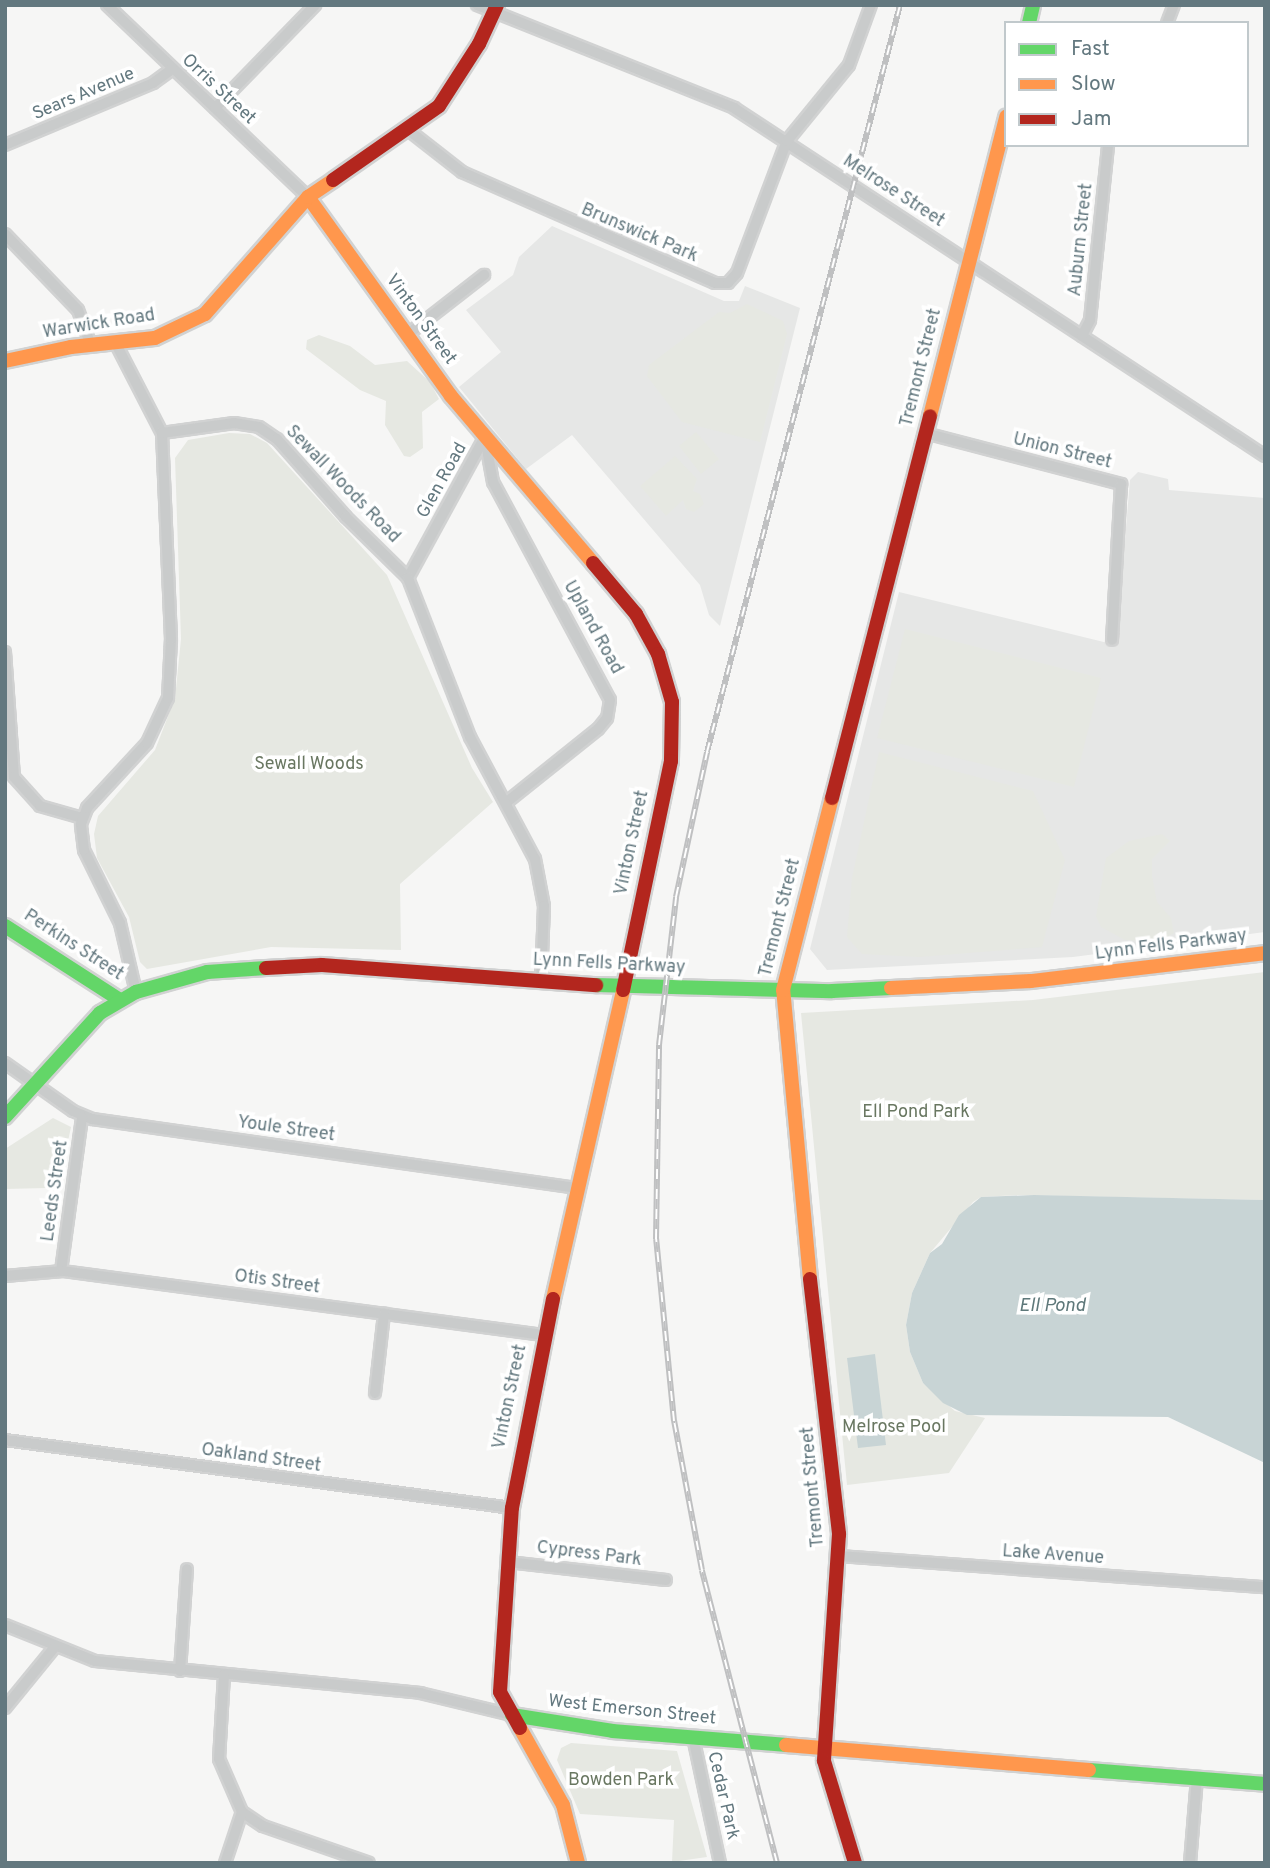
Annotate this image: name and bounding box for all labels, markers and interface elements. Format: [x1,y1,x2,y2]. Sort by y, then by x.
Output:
legend [1004,21,1249,147]
text: Fast [1071,36,1110,63]
street label: Orris Street [176,50,260,130]
street label: Sears Avenue [29,64,139,126]
text: Slow [1071,71,1116,98]
text: Jam [1071,106,1112,133]
street label: Melrose Street [838,151,948,233]
street label: Auburn Street [1065,182,1099,298]
street label: Brunswick Park [577,200,701,268]
street label: Vinton Street [380,271,460,369]
street label: Warwick Road [41,305,157,345]
street label: Tremont Street [897,307,947,429]
street label: Sewall Woods Road [280,422,404,548]
street label: Union Street [1010,429,1114,475]
street label: Glen Road [413,439,473,523]
street label: Upland Road [557,578,627,678]
park label: Sewall Woods [254,754,364,776]
street label: Vinton Street [611,789,655,897]
street label: Tremont Street [756,857,806,979]
street label: Perkins Street [19,906,127,986]
street label: Lynn Fells Parkway [1094,926,1248,966]
street label: Lynn Fells Parkway [532,950,686,980]
park label: Ell Pond Park [862,1102,970,1124]
street label: Youle Street [236,1112,336,1148]
street label: Leeds Street [38,1139,74,1243]
street label: Otis Street [233,1266,321,1300]
water label: Ell Pond [1019,1296,1085,1318]
street label: Vinton Street [489,1343,533,1451]
park label: Melrose Pool [842,1417,946,1439]
street label: Tremont Street [798,1426,830,1548]
street label: Oakland Street [200,1440,322,1478]
street label: Cypress Park [535,1538,643,1572]
street label: Lake Avenue [1001,1542,1105,1570]
street label: West Emerson Street [547,1691,717,1731]
street label: Cedar Park [701,1750,743,1842]
park label: Bowden Park [568,1770,674,1792]

